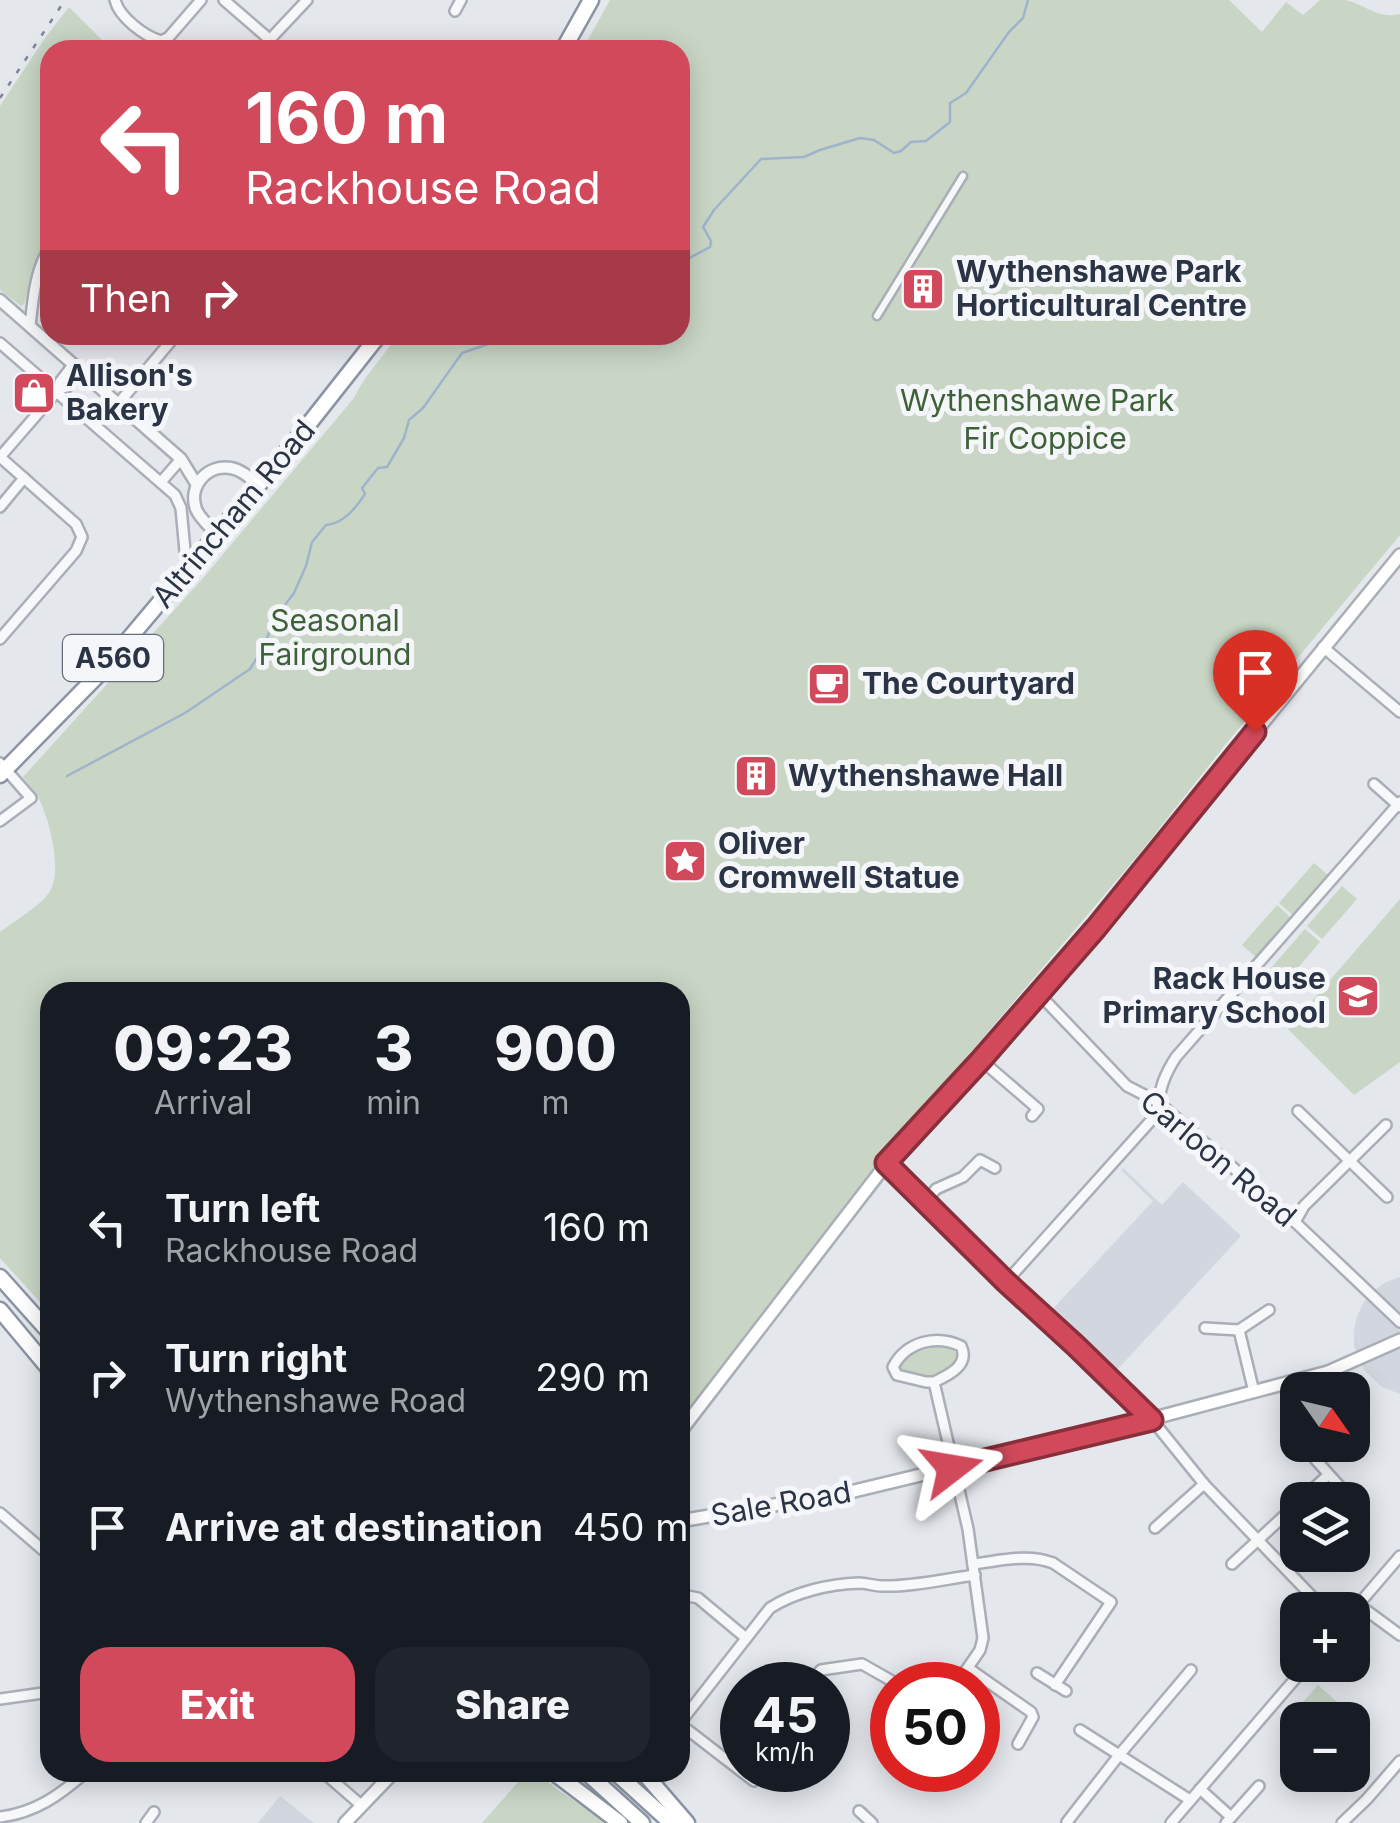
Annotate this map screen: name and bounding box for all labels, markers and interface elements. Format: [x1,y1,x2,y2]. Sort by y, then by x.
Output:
text: 160 m [245,75,448,160]
icon: left [80,80,210,210]
text: Rackhouse Road [245,160,601,215]
place label: Wythenshawe Park Horticultural Centre [956,253,1247,323]
building icon: Wythenshawe Park Horticultural Centre [900,266,946,312]
icon: right [192,270,247,325]
text: Then [80,275,172,321]
place label: Allison's Bakery [66,357,193,427]
shop icon: Allison's Bakery [11,370,57,416]
park label: Wythenshawe Park [900,382,1175,418]
street label: Altrincham Road [144,412,322,614]
park label: Fir Coppice [963,420,1127,456]
park label: Seasonal Fairground [259,602,411,672]
pin [1213,630,1298,733]
road number: A560 [63,635,163,681]
icon: arrive [1228,645,1283,700]
cafe icon: The Courtyard [806,661,852,707]
place label: The Courtyard [862,665,1075,701]
building icon: Wythenshawe Hall [733,753,779,799]
place label: Wythenshawe Hall [788,757,1063,793]
place label: Oliver Cromwell Statue [718,825,960,895]
place icon: Oliver Cromwell Statue [662,838,708,884]
place label: Rack House Primary School [1102,960,1326,1030]
school or university icon: Rack House Primary School [1335,973,1381,1019]
text: 09:23 [113,1012,293,1084]
text: 3 [374,1012,413,1084]
text: 900 [494,1012,617,1084]
text: Arrival [154,1083,252,1122]
text: min [366,1083,421,1122]
text: m [541,1083,569,1122]
street label: Carloon Road [1133,1083,1304,1234]
text: Turn left [165,1185,320,1231]
icon: left [80,1200,135,1255]
text: 160 m [543,1204,650,1250]
text: Rackhouse Road [165,1231,418,1270]
text: Turn right [165,1335,347,1381]
icon: right [80,1350,135,1405]
text: 290 m [535,1354,650,1400]
north arrow [1280,1372,1370,1462]
map controls [1280,1372,1370,1792]
text: Wythenshawe Road [165,1381,466,1420]
position arrow [900,1416,1004,1520]
street label: Sale Road [708,1473,854,1533]
button: layers [1280,1482,1370,1572]
icon: arrive [80,1500,135,1555]
text: Arrive at destination [165,1504,543,1550]
text: 450 m [573,1504,688,1550]
button: + [1280,1592,1370,1682]
button: Exit [80,1647,355,1762]
button: Share [375,1647,650,1762]
speed limit sign: 50 [870,1662,1000,1792]
text: 45 [752,1685,818,1745]
button: − [1280,1702,1370,1792]
text: km/h [755,1737,815,1767]

